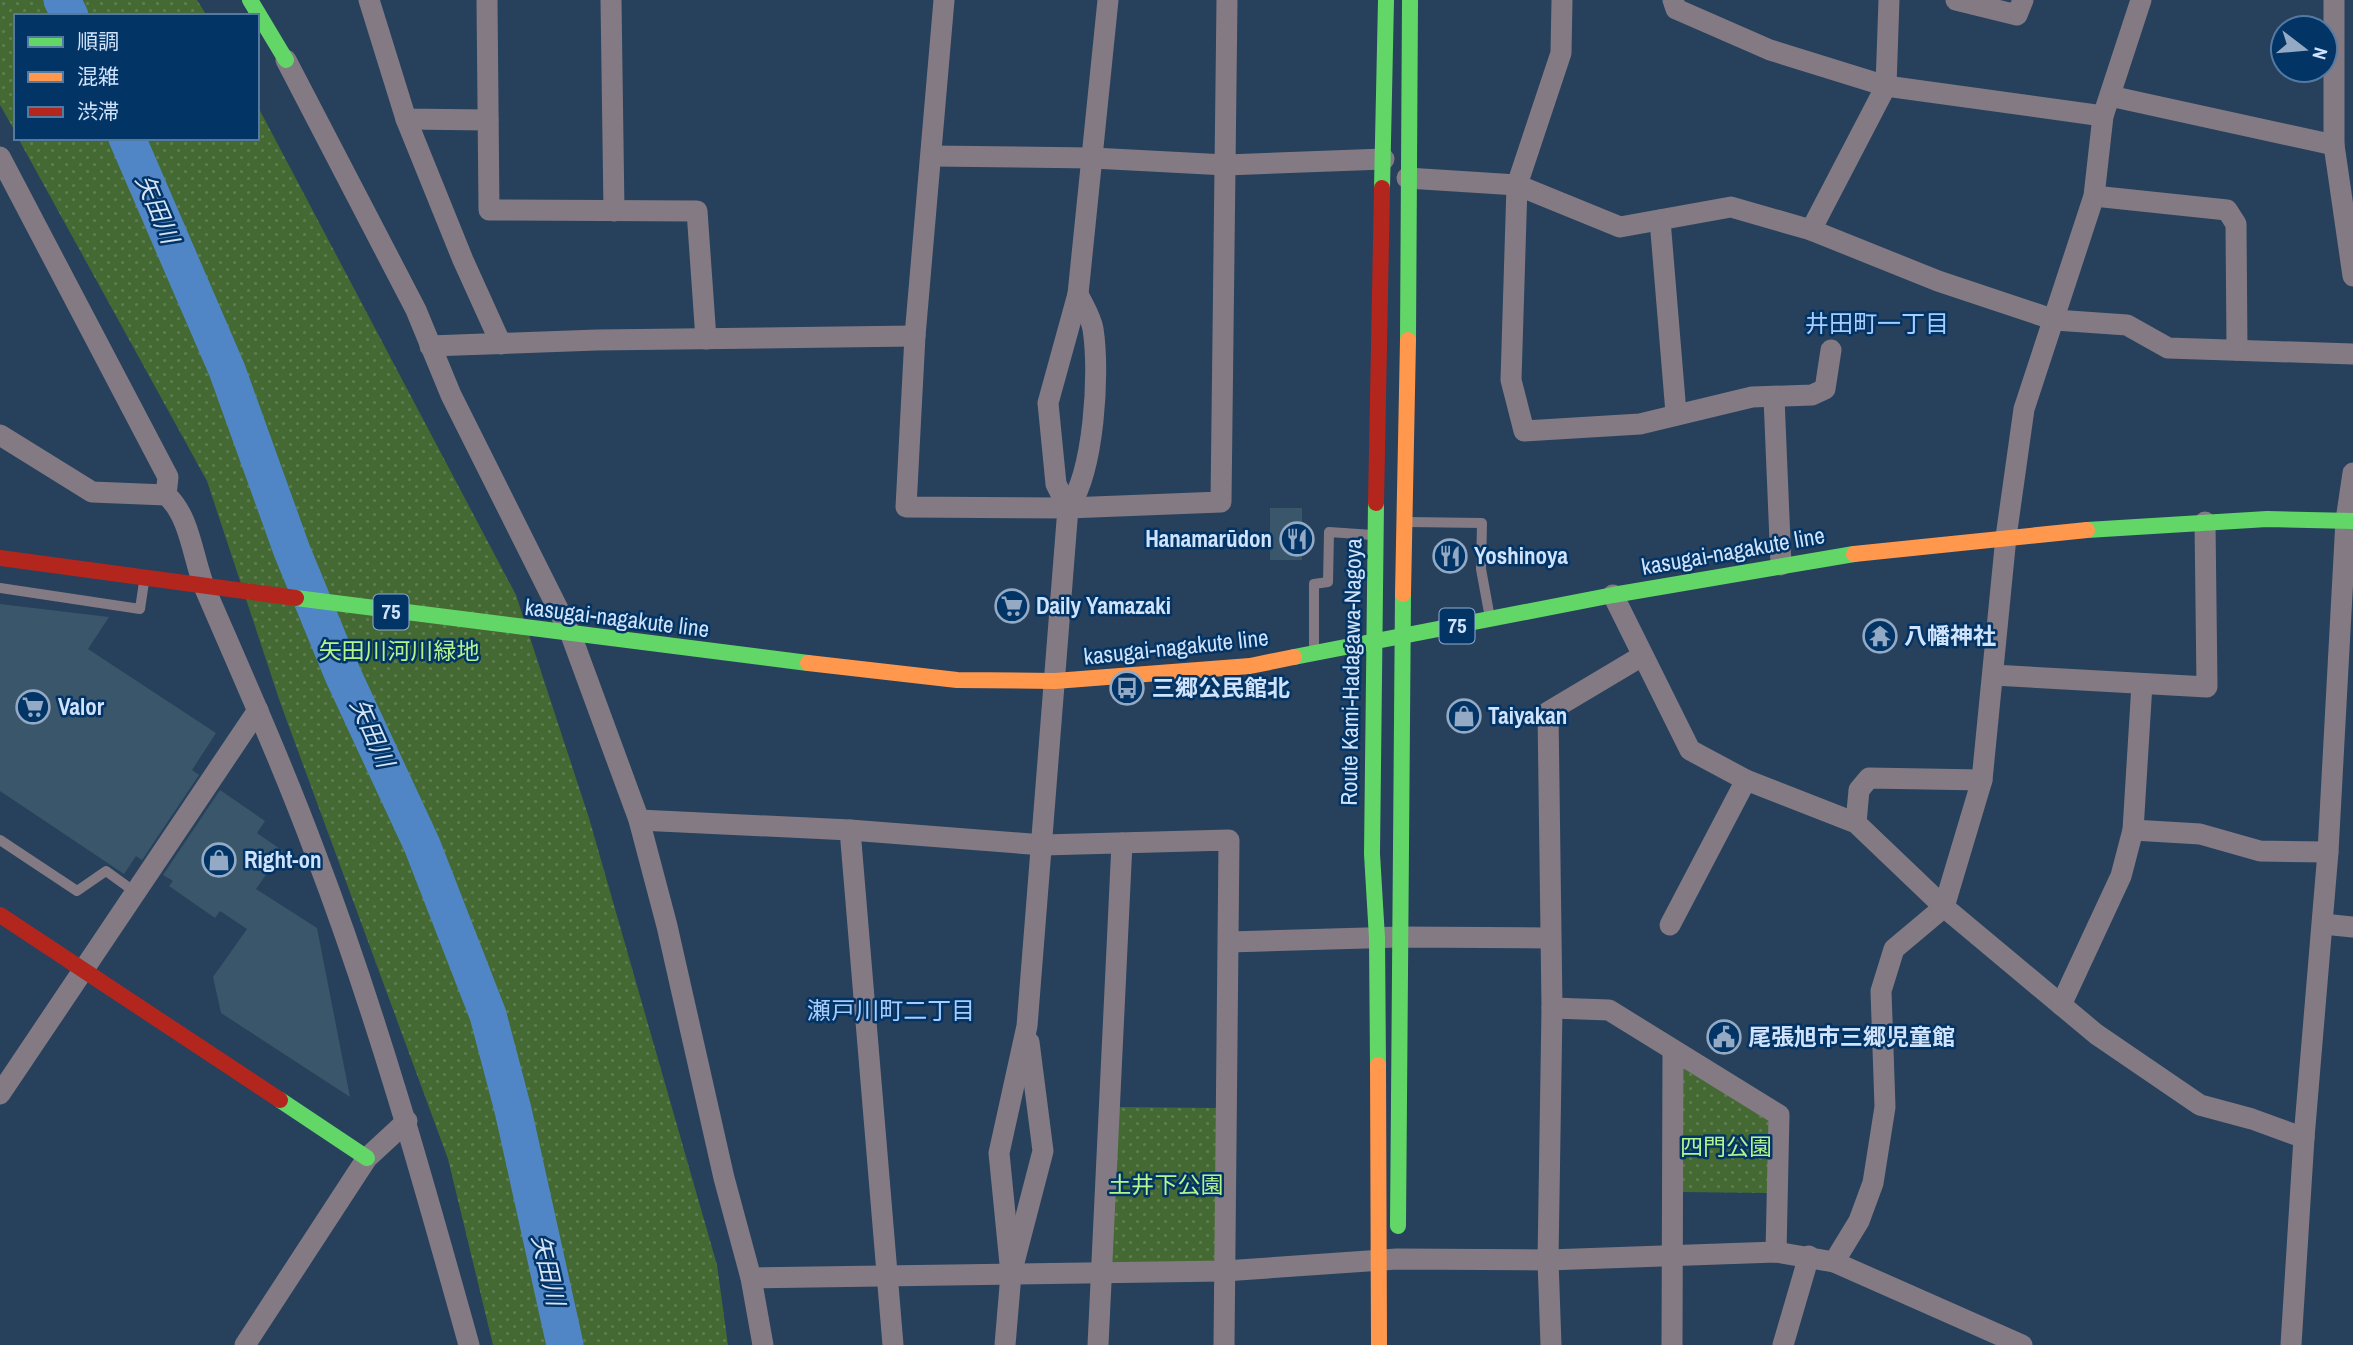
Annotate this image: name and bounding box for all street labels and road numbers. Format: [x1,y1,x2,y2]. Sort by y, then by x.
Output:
street label: kasugai-nagakute line [1639,519,1827,582]
street label: Route Kami-Hadagawa-Nagoya [1333,538,1368,806]
street label: kasugai-nagakute line [523,591,711,644]
road number: 75 [374,594,408,630]
road number: 75 [1440,608,1474,644]
street label: kasugai-nagakute line [1082,621,1270,672]

